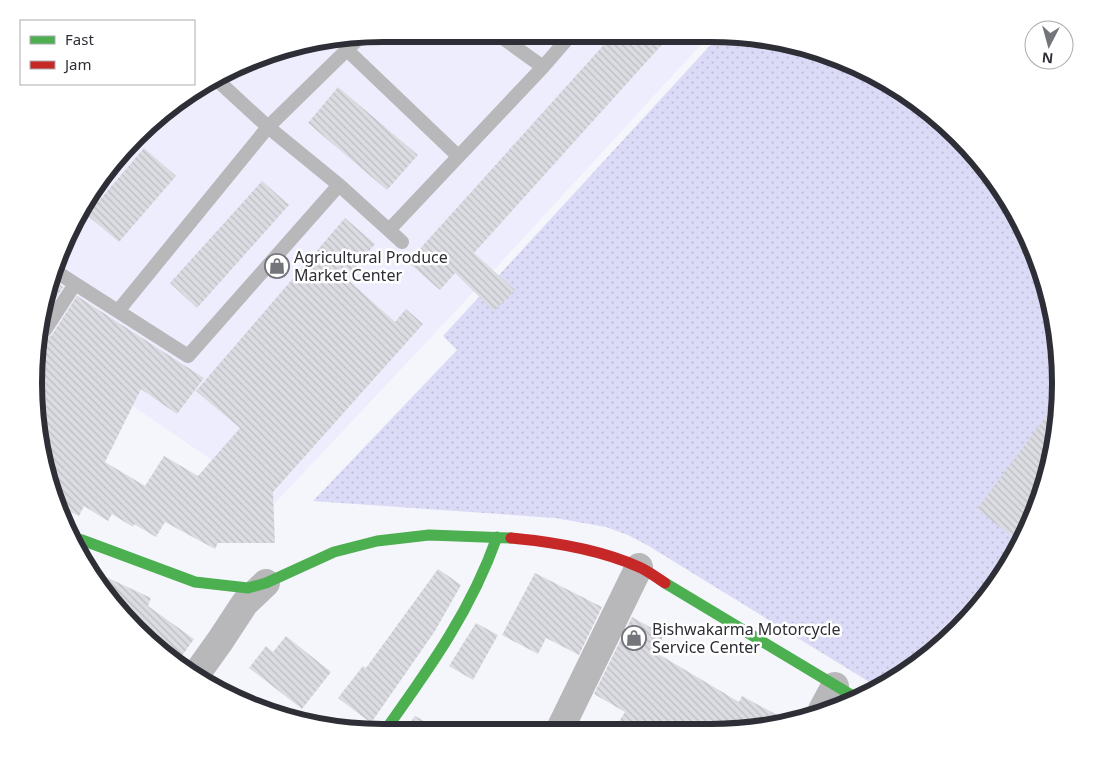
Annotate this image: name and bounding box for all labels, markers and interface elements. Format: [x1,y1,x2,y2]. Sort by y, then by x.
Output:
legend [20,20,195,85]
north arrow [1024,20,1074,70]
text: Fast [65,29,94,49]
text: N [1041,48,1054,68]
text: Jam [63,54,92,74]
place label: Agricultural Produce Market Center [294,246,448,286]
shop icon: Agricultural Produce Market Center [264,253,290,279]
place label: Bishwakarma Motorcycle Service Center [652,618,840,658]
shop icon: Bishwakarma Motorcycle Service Center [621,625,647,651]

